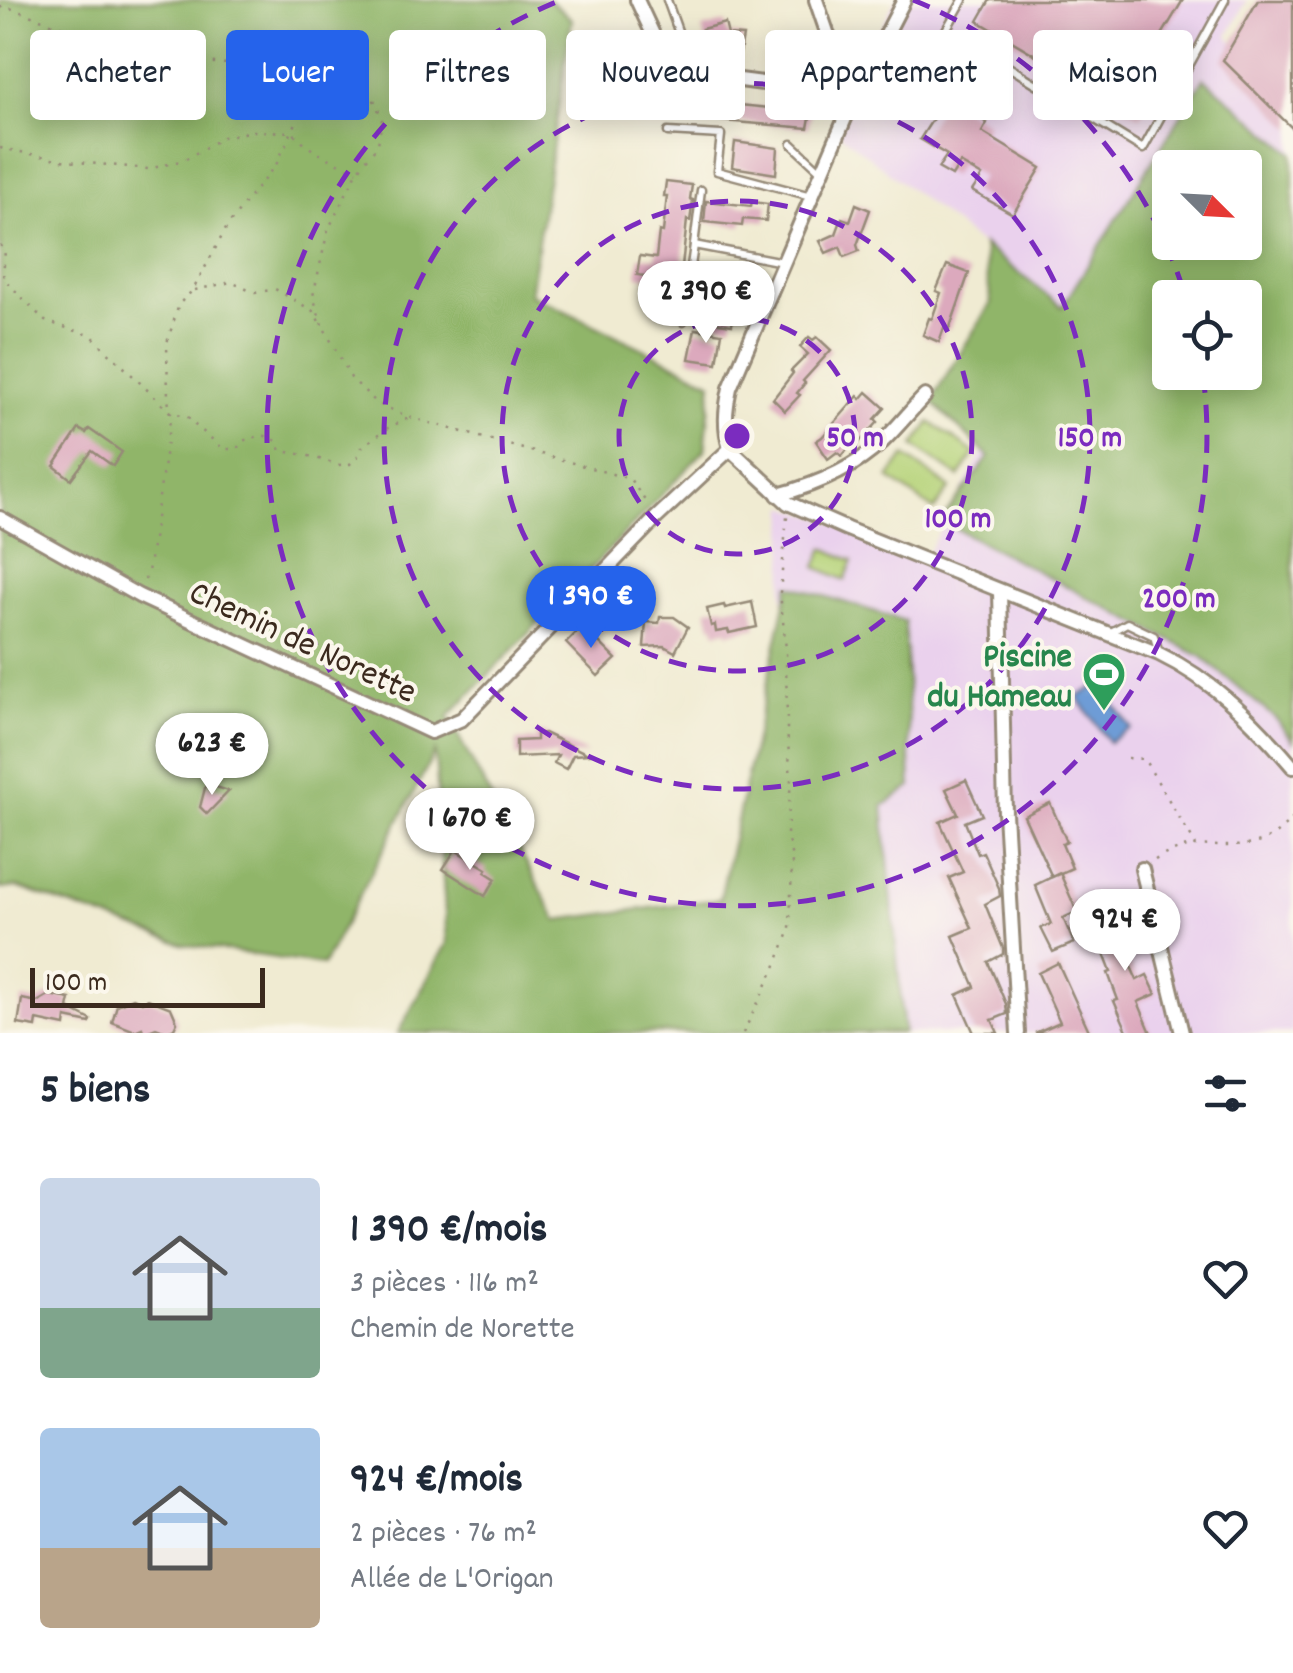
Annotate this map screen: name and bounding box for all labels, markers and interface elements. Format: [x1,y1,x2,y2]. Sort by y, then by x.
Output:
chip: Acheter [30,30,206,120]
chip: Louer [226,30,369,120]
chip: Filtres [389,30,546,120]
chip: Nouveau [566,30,745,120]
chip: Appartement [765,30,1013,120]
chip: Maison [1033,30,1193,120]
north arrow [1152,150,1262,260]
map controls [1152,150,1262,390]
pin: 2 390 € [614,261,798,346]
text: 2 390 € [660,270,752,316]
button: locate [1152,280,1262,390]
centre of rings [719,418,755,454]
text: 50 m [826,419,884,462]
text: 150 m [1058,419,1122,462]
text: 100 m [925,500,991,543]
pin: 1 390 € [499,566,683,651]
street label: Chemin de Norette [180,570,424,719]
text: 1 390 € [548,575,634,621]
text: 200 m [1142,580,1216,623]
place label: Piscine du Hameau [927,634,1072,724]
sports icon: Piscine du Hameau [1081,651,1127,712]
pin: 623 € [142,713,282,798]
text: 623 € [177,722,247,768]
pin: 1 670 € [378,788,562,873]
text: 1 670 € [428,797,512,843]
pin: 924 € [1055,889,1195,974]
text: 924 € [1091,898,1159,944]
scale bar [30,963,265,1008]
text: 100 m [45,965,107,1005]
text: 5 biens [40,1063,151,1123]
icon: filters [1198,1066,1253,1121]
text: 1 390 €/mois [350,1202,548,1262]
icon: home [120,1218,240,1338]
icon: heart [1198,1251,1253,1306]
text: 3 pièces · 116 m² [350,1262,539,1308]
text: Chemin de Norette [350,1308,575,1354]
text: 924 €/mois [350,1452,523,1512]
icon: home [120,1468,240,1588]
icon: heart [1198,1501,1253,1556]
text: 2 pièces · 76 m² [350,1512,537,1558]
text: Allée de L'Origan [350,1558,554,1604]

